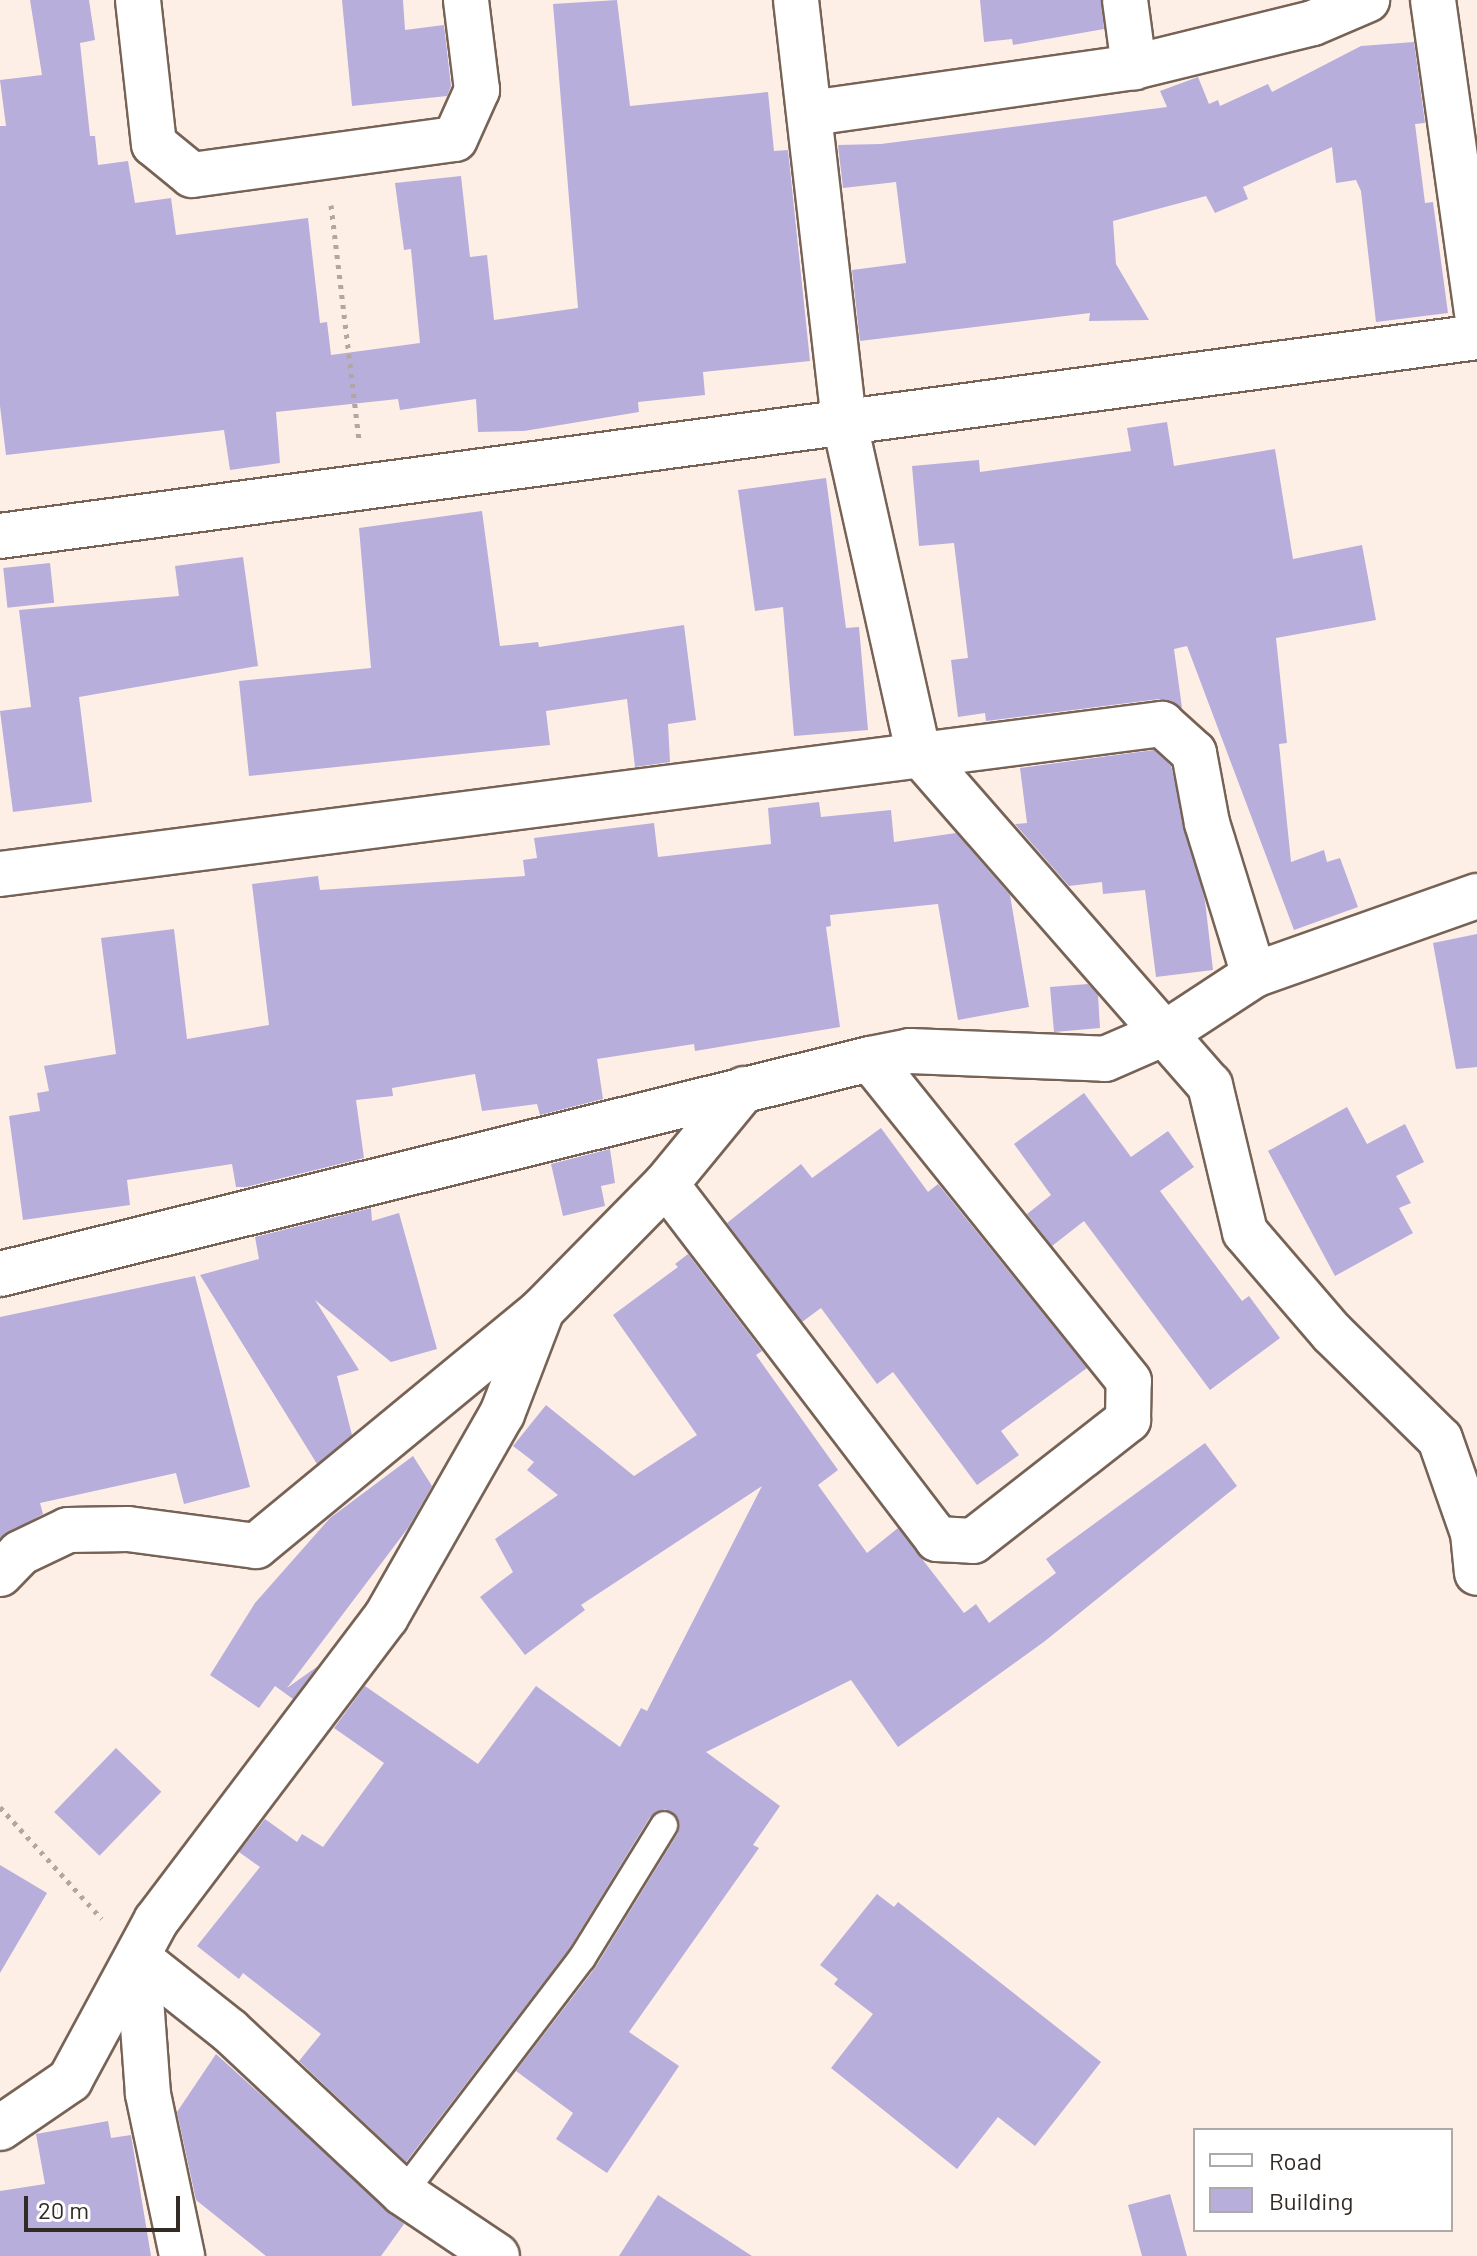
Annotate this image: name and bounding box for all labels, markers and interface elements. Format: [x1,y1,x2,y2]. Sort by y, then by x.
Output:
legend [1193,2128,1453,2232]
text: Road [1269,2146,1322,2175]
scale bar [28,2180,184,2230]
text: Building [1269,2186,1353,2215]
text: 20 m [38,2195,89,2224]

